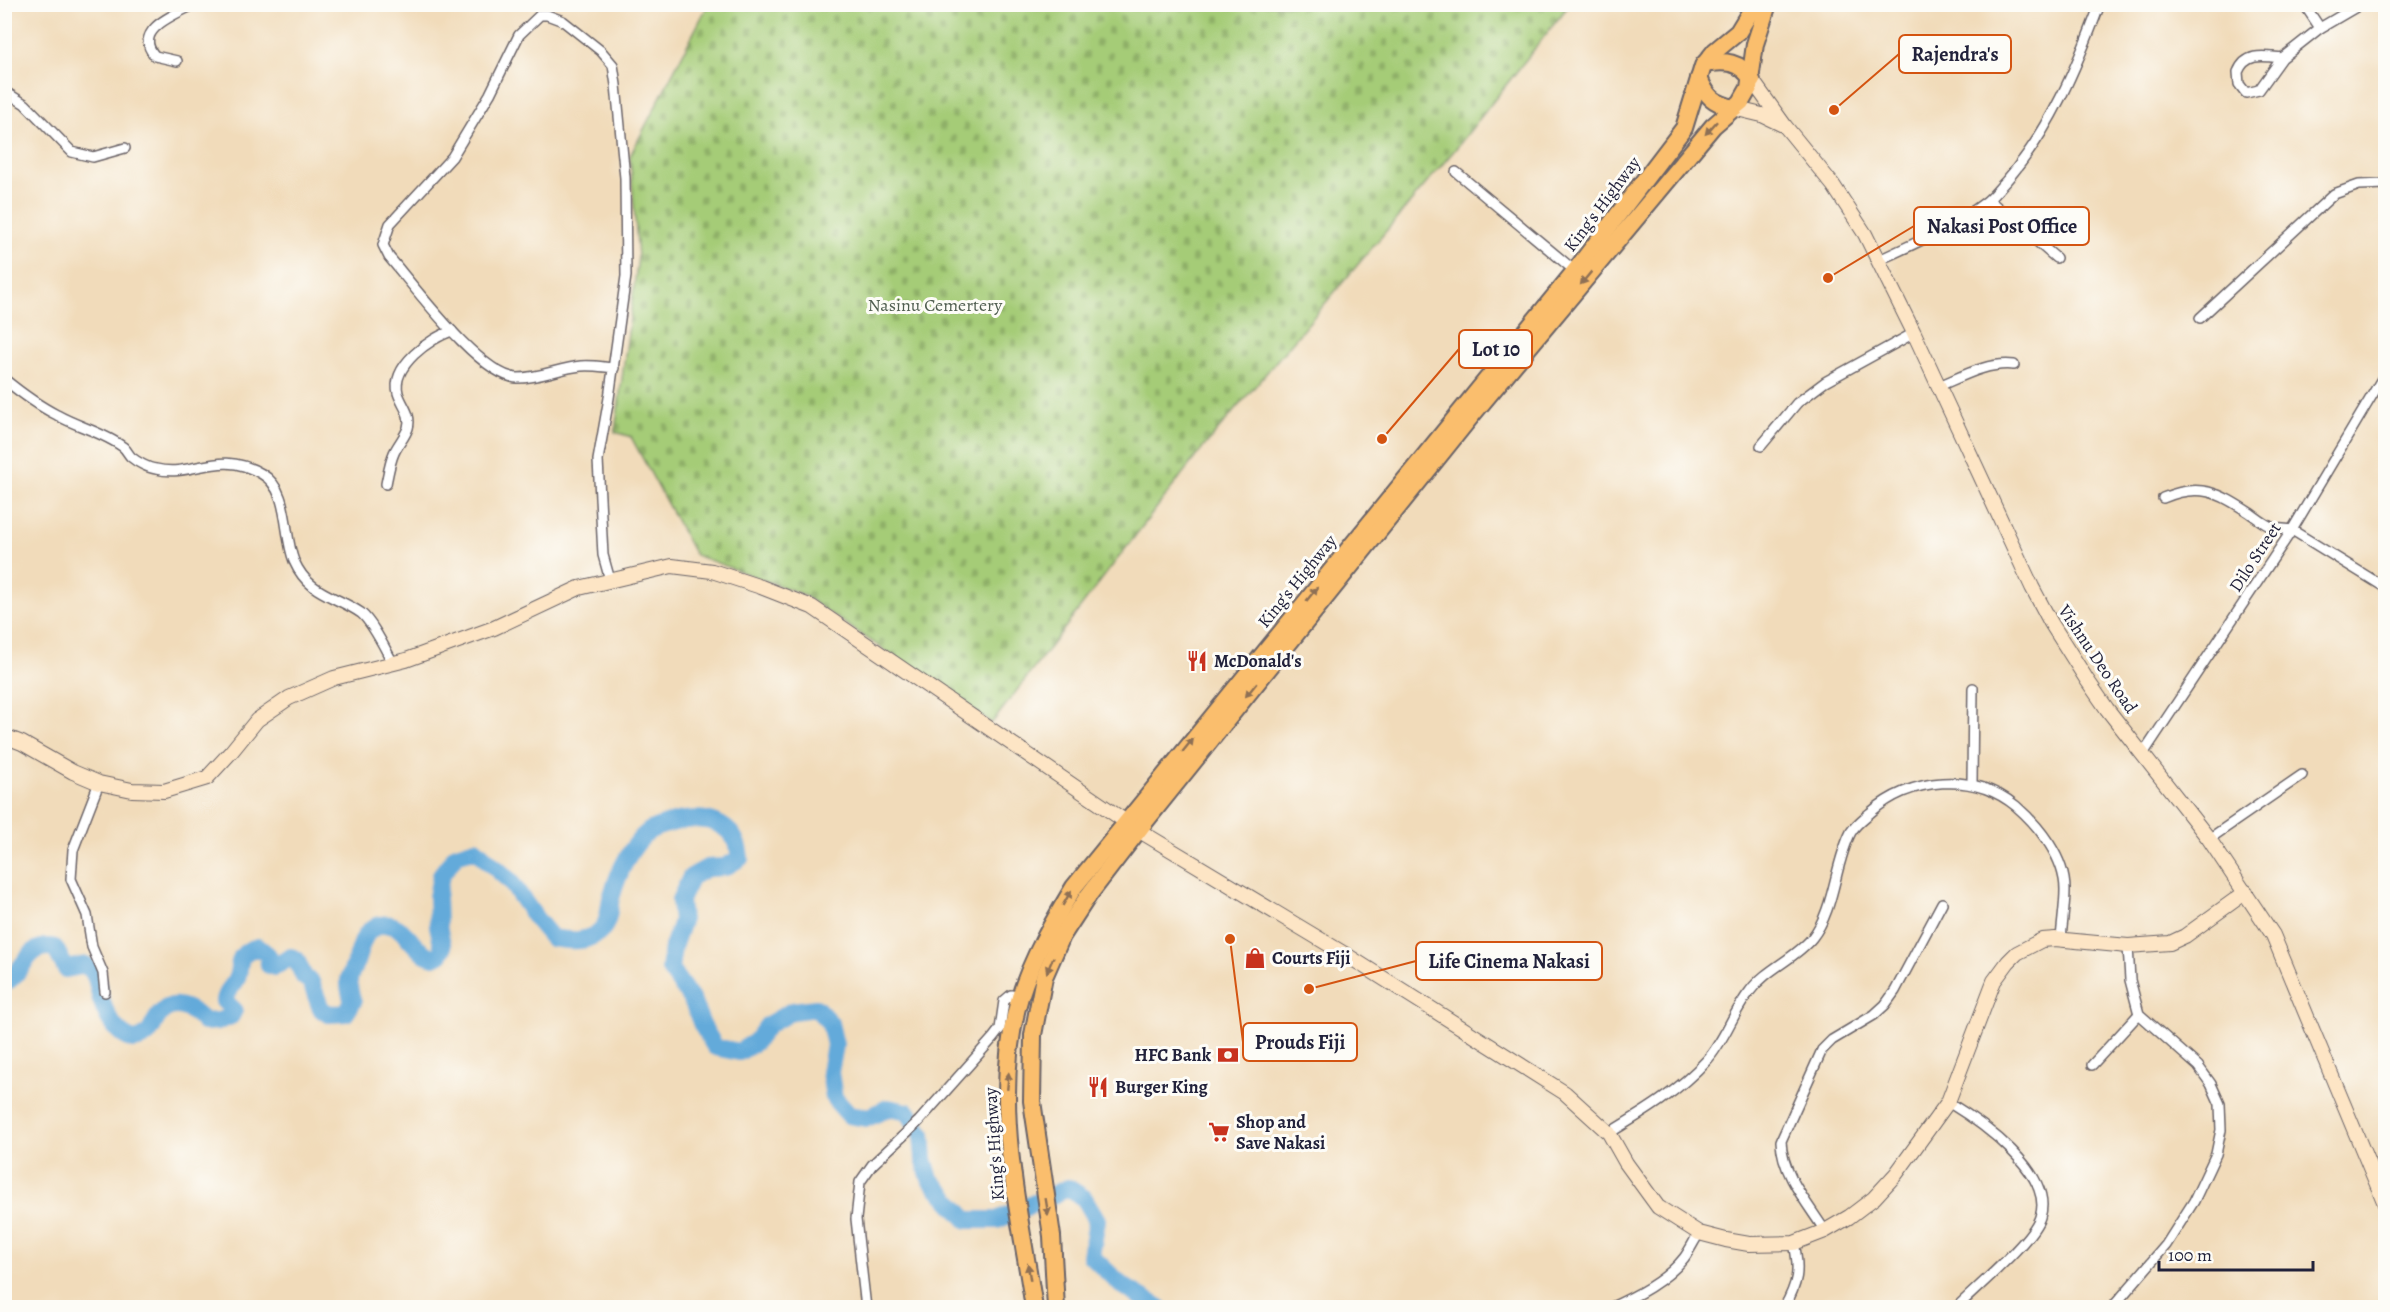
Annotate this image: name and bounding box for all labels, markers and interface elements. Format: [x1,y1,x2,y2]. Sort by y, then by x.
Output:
callout: Rajendra's [1899,35,2011,73]
text: Rajendra's [1911,41,1999,68]
one-way arrow [1704,121,1718,136]
street label: King's Highway [1558,151,1646,257]
callout: Nakasi Post Office [1914,207,2089,245]
text: Nakasi Post Office [1927,213,2077,240]
one-way arrow [1580,270,1593,286]
park label: Nasinu Cemertery [868,293,1003,317]
callout: Lot 10 [1459,330,1532,368]
text: Lot 10 [1472,336,1520,363]
street label: Dilo Street [2223,517,2287,597]
street label: King's Highway [1252,529,1343,633]
one-way arrow [1305,586,1318,602]
street label: Vishnu Deo Road [2052,599,2143,718]
restaurant icon: McDonald's [1185,649,1209,673]
place label: McDonald's [1214,649,1302,673]
one-way arrow [1245,682,1258,697]
one-way arrow [1182,738,1194,753]
one-way arrow [1062,889,1072,906]
callout: Life Cinema Nakasi [1416,942,1602,980]
shop icon: Courts Fiji [1243,946,1267,970]
place label: Courts Fiji [1272,946,1350,970]
text: Life Cinema Nakasi [1428,948,1590,975]
one-way arrow [1045,957,1055,975]
callout: Prouds Fiji [1243,1023,1357,1061]
text: Prouds Fiji [1255,1029,1345,1056]
place label: HFC Bank [1135,1043,1212,1067]
bank icon: HFC Bank [1216,1043,1240,1067]
one-way arrow [1003,1072,1013,1091]
restaurant icon: Burger King [1086,1075,1110,1099]
place label: Burger King [1115,1075,1209,1099]
street label: King's Highway [978,1086,1010,1201]
place label: Shop and Save Nakasi [1236,1110,1325,1155]
supermarket icon: Shop and Save Nakasi [1207,1120,1231,1144]
one-way arrow [1043,1197,1052,1216]
scale bar [2159,1234,2314,1272]
text: 100 m [2168,1243,2212,1267]
one-way arrow [1024,1262,1033,1281]

